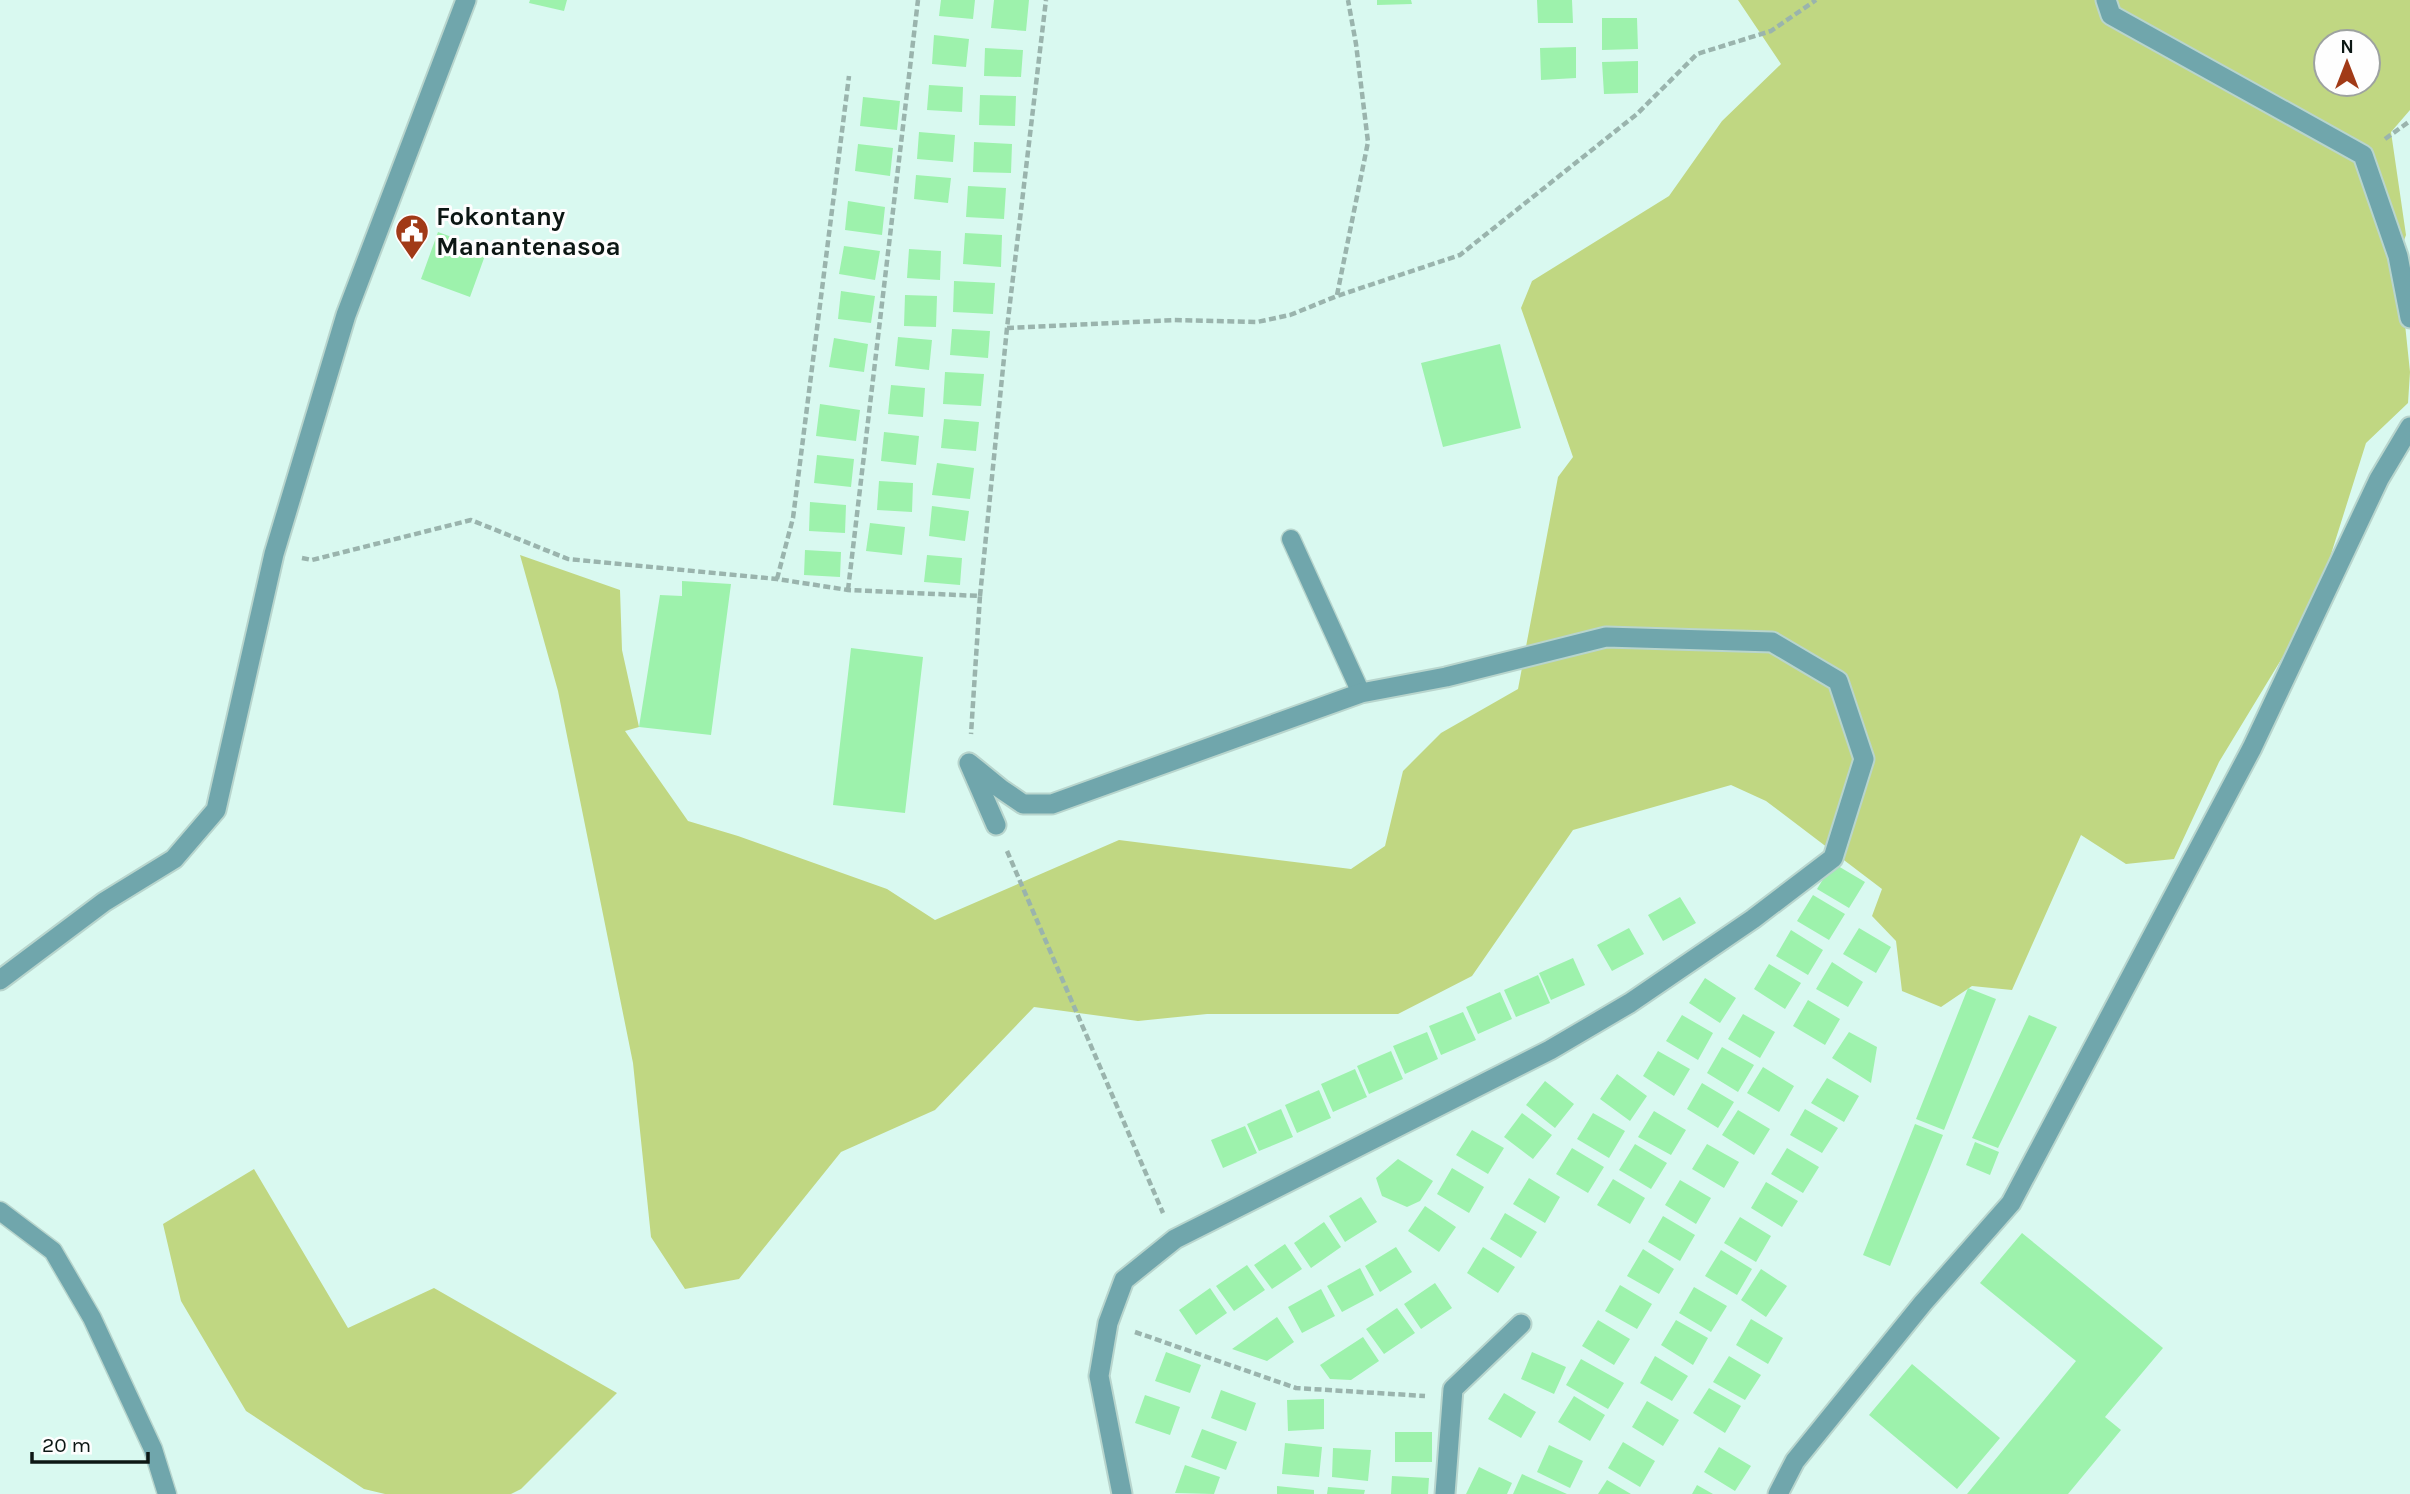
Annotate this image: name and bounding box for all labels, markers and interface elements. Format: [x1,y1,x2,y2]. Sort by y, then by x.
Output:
north arrow [2312,28,2382,98]
text: N [2340,36,2354,58]
place label: Fokontany Manantenasoa [436,201,621,262]
public building icon: Fokontany Manantenasoa [393,212,431,261]
scale bar [32,1420,147,1464]
text: 20 m [42,1433,91,1457]

